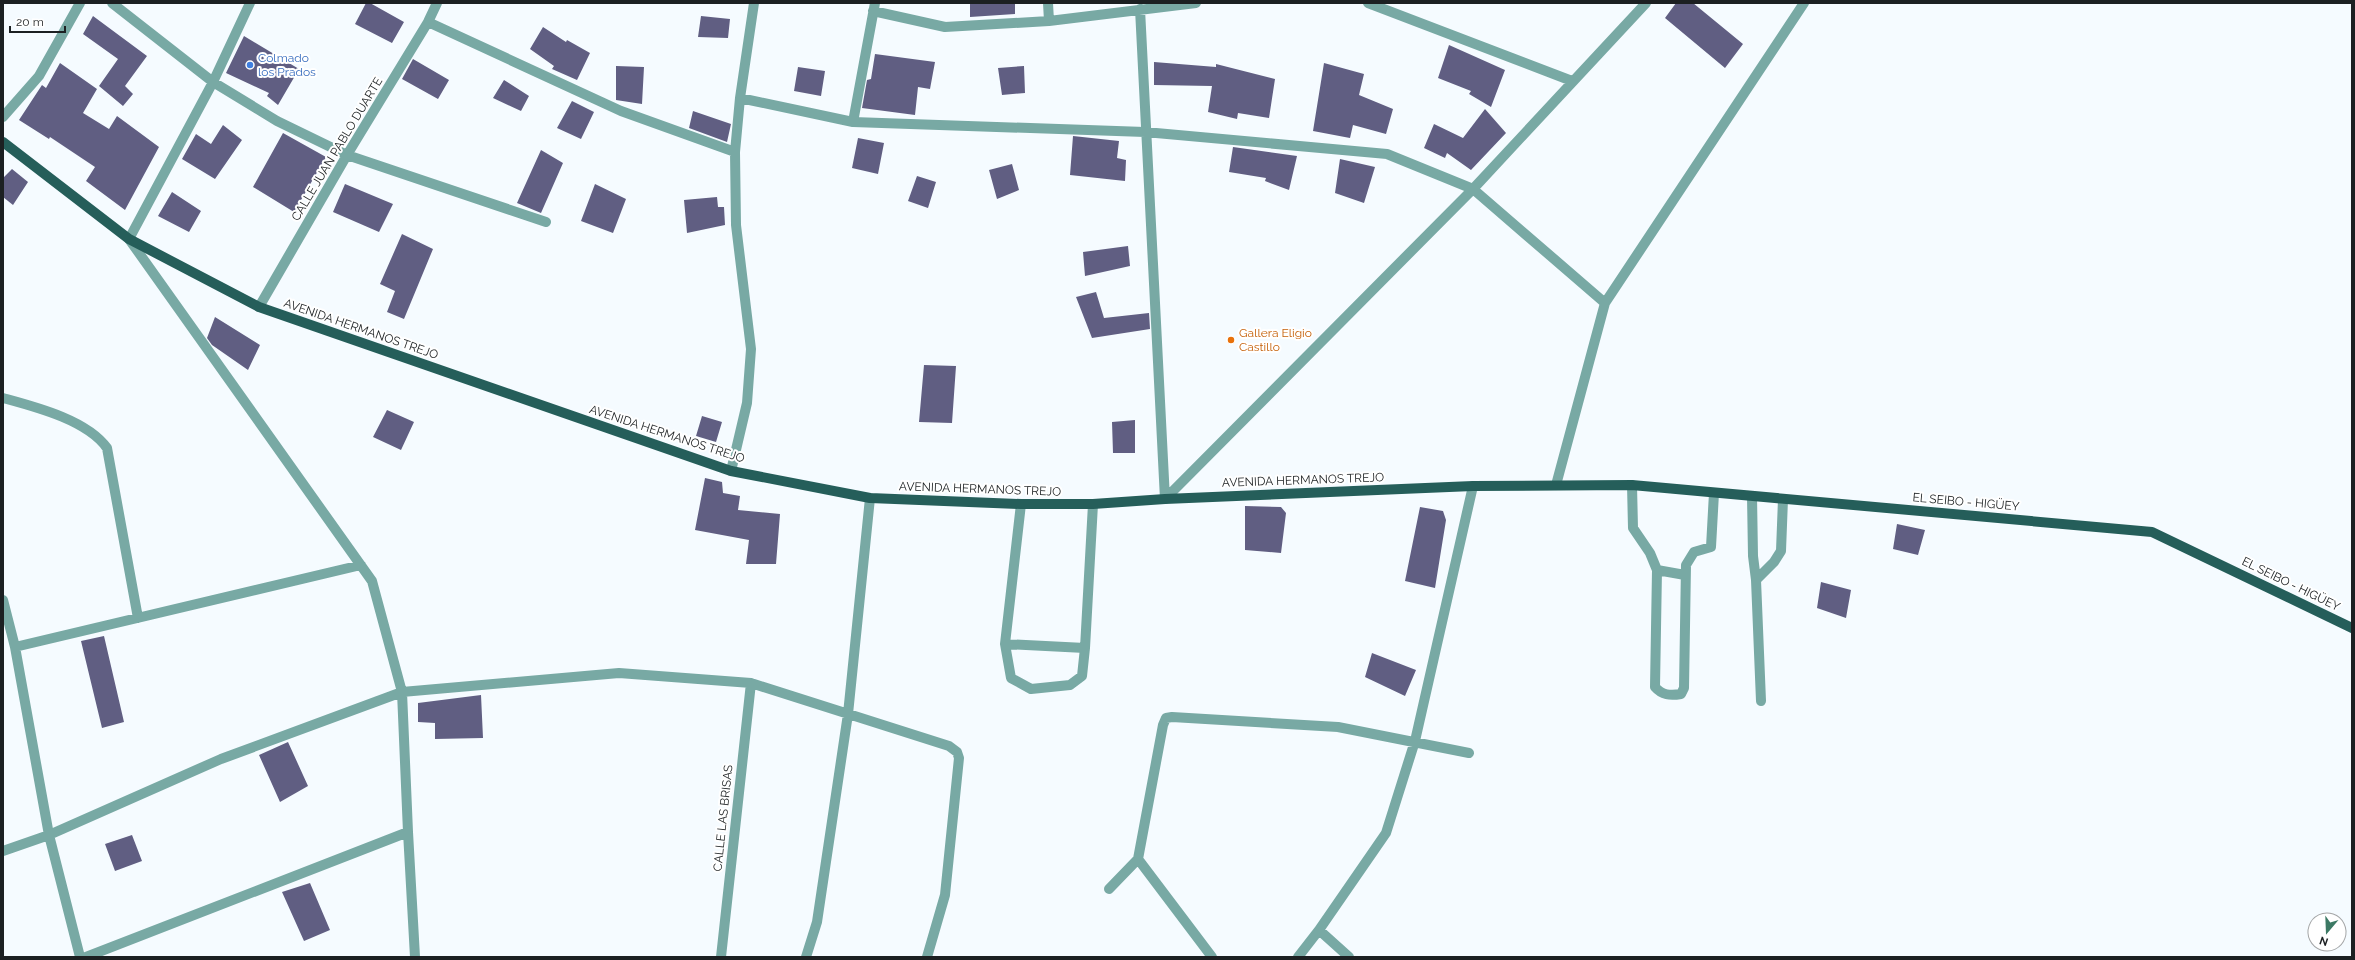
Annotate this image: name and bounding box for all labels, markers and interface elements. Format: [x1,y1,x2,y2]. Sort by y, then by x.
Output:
scale bar [10,8,65,34]
text: 20 m [16,15,44,29]
place label: Colmado los Prados [258,51,316,79]
marker: Colmado los Prados [245,60,255,70]
street label: CALLE JUAN PABLO DUARTE [289,75,385,223]
street label: AVENIDA HERMANOS TREJO [282,296,440,362]
place label: Gallera Eligio Castillo [1239,326,1312,354]
marker: Gallera Eligio Castillo [1226,335,1236,345]
street label: AVENIDA HERMANOS TREJO [588,402,746,466]
street label: AVENIDA HERMANOS TREJO [1222,470,1384,490]
street label: AVENIDA HERMANOS TREJO [899,479,1061,499]
street label: EL SEIBO - HIGÜEY [1912,490,2020,514]
street label: EL SEIBO - HIGÜEY [2240,554,2342,614]
street label: CALLE LAS BRISAS [710,764,736,872]
north arrow [2307,912,2347,952]
text: N [2318,933,2330,948]

